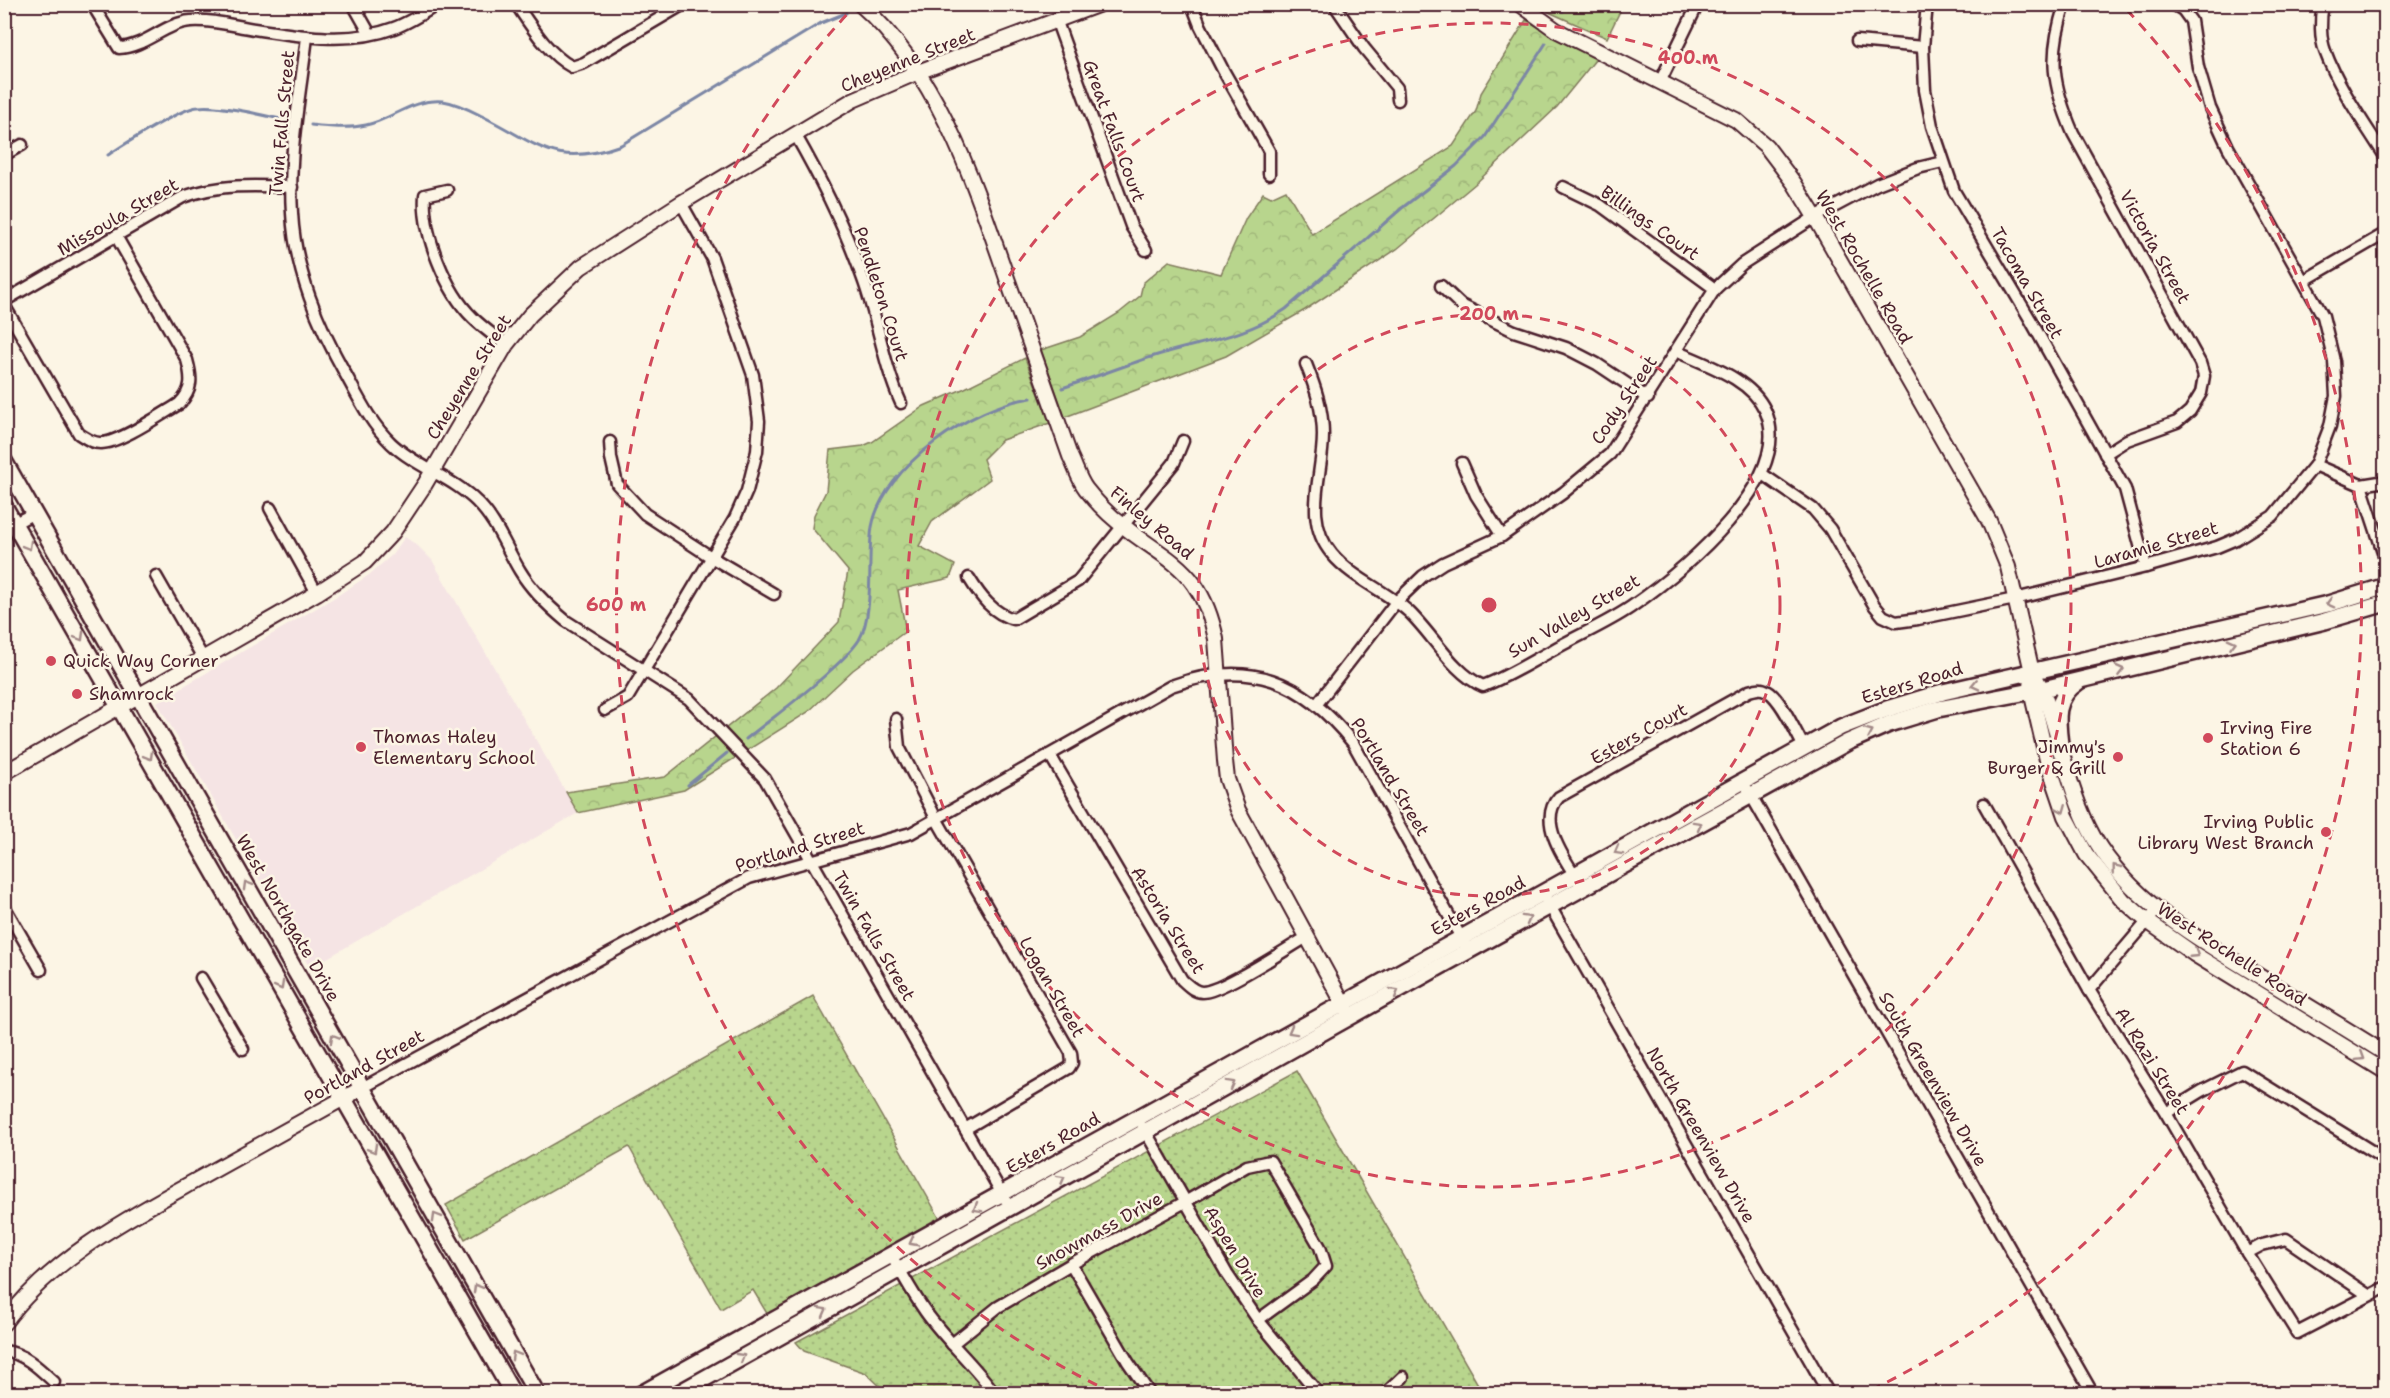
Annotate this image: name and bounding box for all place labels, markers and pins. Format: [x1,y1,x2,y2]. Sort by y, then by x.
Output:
centre of rings [1479,595,1499,615]
place label: Quick Way Corner [63,649,219,673]
marker: Quick Way Corner [44,654,58,668]
place label: Shamrock [89,682,174,706]
marker: Shamrock [70,687,84,701]
place label: Irving Fire Station 6 [2220,716,2313,761]
place label: Thomas Haley Elementary School [373,725,536,770]
marker: Irving Fire Station 6 [2201,731,2215,745]
place label: Jimmy's Burger & Grill [1987,735,2107,780]
marker: Thomas Haley Elementary School [354,740,368,754]
marker: Jimmy's Burger & Grill [2111,750,2125,764]
place label: Irving Public Library West Branch [2137,810,2314,855]
marker: Irving Public Library West Branch [2319,825,2333,839]

